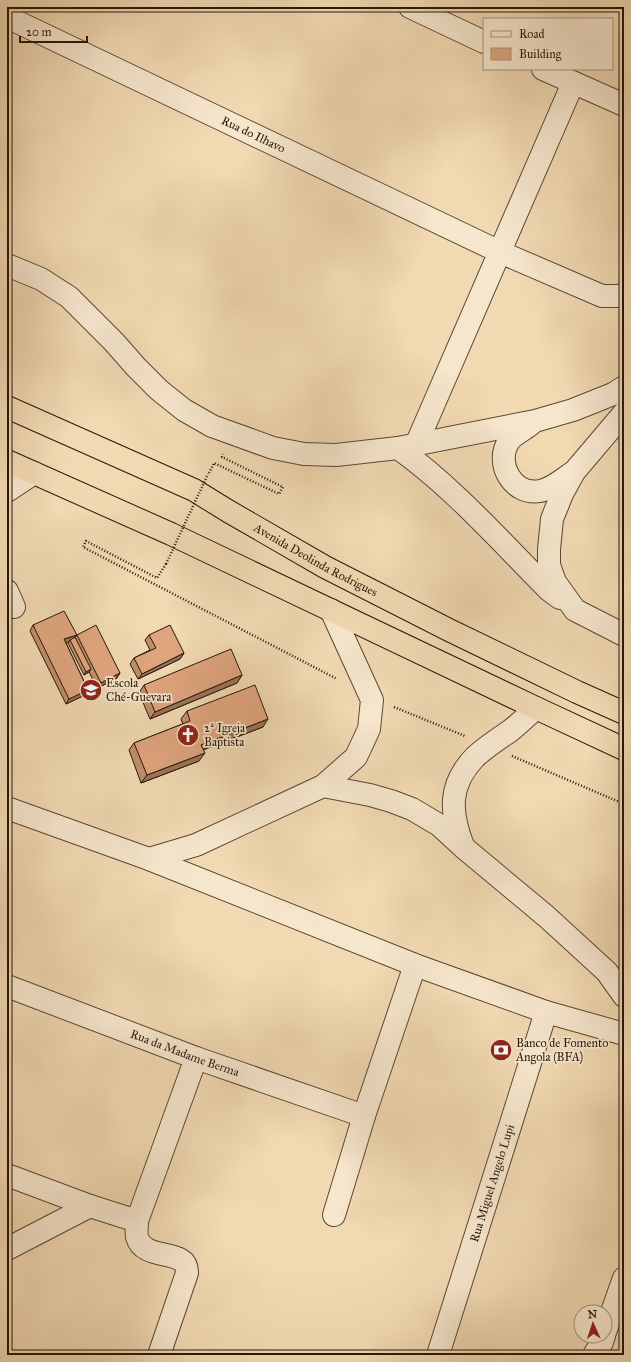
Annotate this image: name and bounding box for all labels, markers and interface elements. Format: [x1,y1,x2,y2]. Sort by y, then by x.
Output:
scale bar [20,18,87,44]
legend [483,18,613,70]
text: 20 m [26,25,52,39]
text: Road [519,27,545,41]
text: Building [519,47,562,62]
street label: Rua do Ilhavo [219,113,288,156]
street label: Avenida Deolinda Rodrigues [250,520,380,599]
place label: Escola Ché-Guevara [106,676,172,704]
school or university icon: Escola Ché-Guevara [78,677,104,703]
place label: 2ª Igreja Baptista [204,721,246,749]
church icon: 2ª Igreja Baptista [175,722,201,748]
street label: Rua da Madame Berma [128,1027,242,1080]
place label: Banco de Fomento Angola (BFA) [515,1036,608,1065]
bank icon: Banco de Fomento Angola (BFA) [488,1037,514,1063]
street label: Rua Miguel Angelo Lupi [467,1122,517,1244]
north arrow [573,1304,613,1344]
text: N [587,1308,598,1321]

